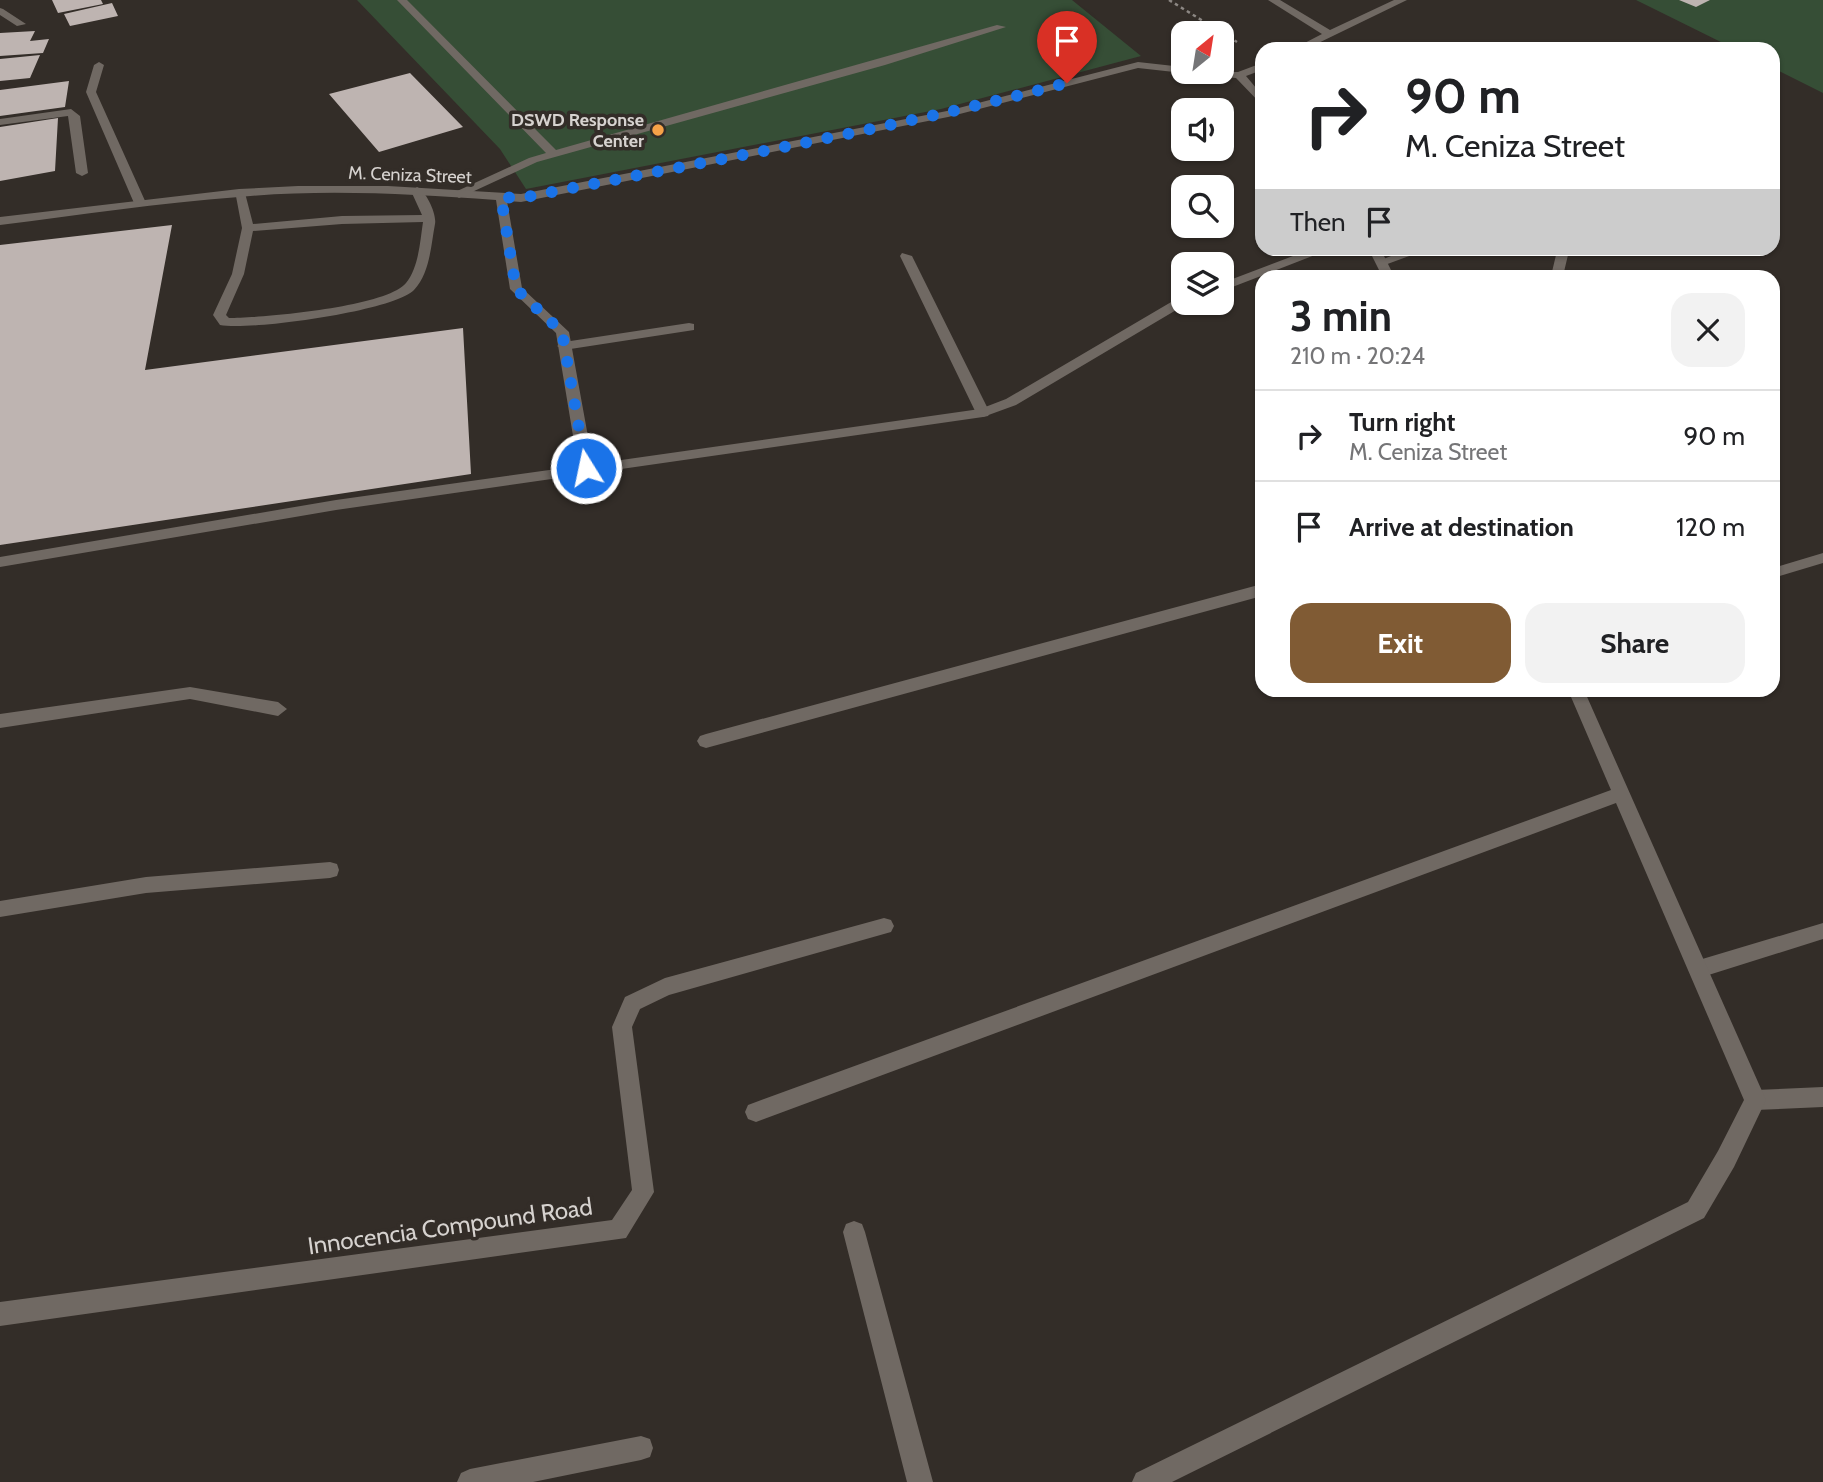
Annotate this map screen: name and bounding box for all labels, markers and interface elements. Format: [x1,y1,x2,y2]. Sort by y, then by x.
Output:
pin [1037,11,1097,83]
north arrow [1171,21,1234,84]
map controls [1171,21,1234,315]
icon: arrive [1048,22,1086,60]
text: 90 m [1405,66,1521,125]
icon: right [1290,70,1381,161]
button: sound [1171,98,1234,161]
place label: DSWD Response Center [511,109,644,152]
marker: DSWD Response Center [650,122,666,138]
text: M. Ceniza Street [1405,126,1625,165]
street label: M. Ceniza Street [348,162,472,188]
button: search [1171,175,1234,238]
icon: arrive [1360,203,1398,241]
text: Then [1290,206,1346,238]
button: layers [1171,252,1234,315]
text: 3 min [1290,290,1392,342]
button: close [1671,293,1745,367]
text: 210 m · 20:24 [1290,342,1425,370]
text: Turn right [1349,406,1455,438]
icon: right [1290,417,1328,455]
text: 90 m [1683,420,1745,452]
position arrow [549,431,623,505]
text: M. Ceniza Street [1349,438,1507,466]
icon: arrive [1290,508,1328,546]
text: Arrive at destination [1349,511,1574,543]
text: 120 m [1676,511,1745,543]
button: Exit [1290,603,1511,683]
button: Share [1525,603,1745,683]
street label: Innocencia Compound Road [306,1192,594,1260]

